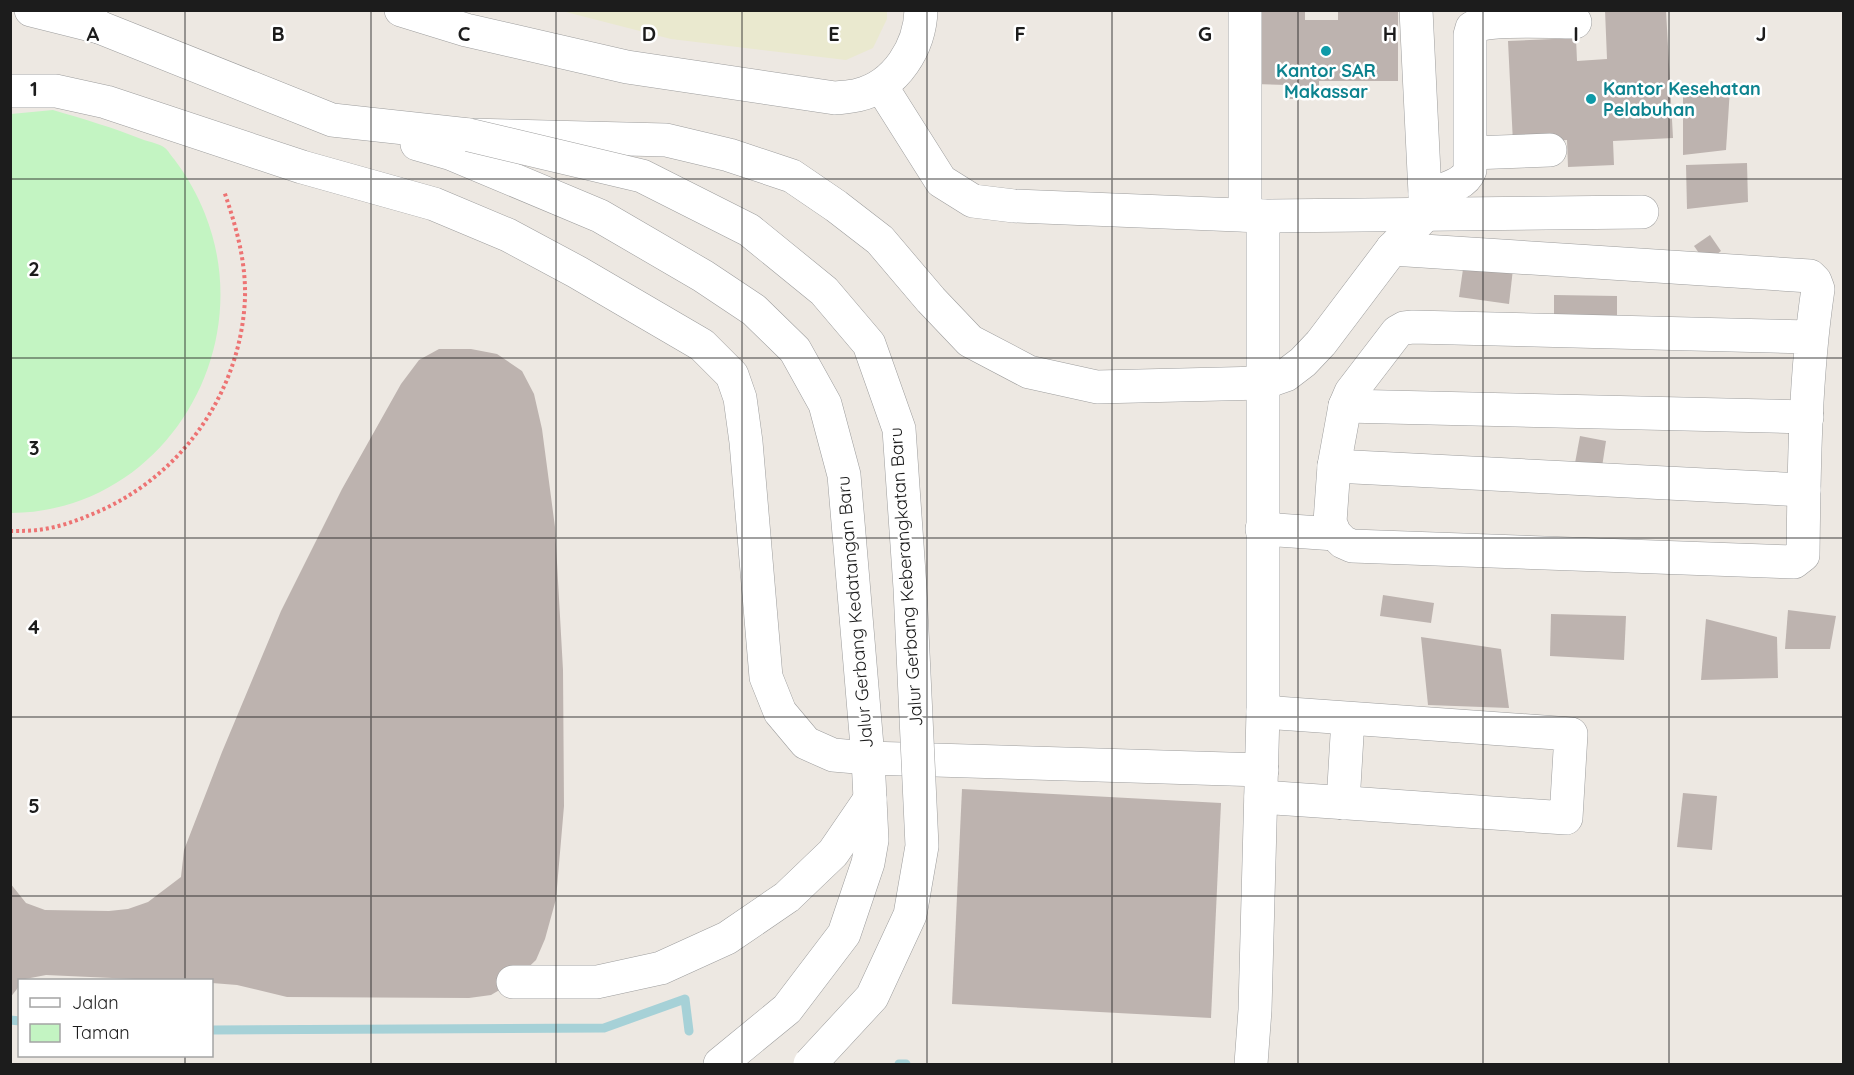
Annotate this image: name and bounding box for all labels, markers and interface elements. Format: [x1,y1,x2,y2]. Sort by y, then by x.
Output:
text: A [87,21,100,46]
text: B [271,21,285,46]
text: C [458,21,471,46]
text: D [642,21,656,46]
text: E [828,21,840,46]
text: F [1014,21,1026,46]
text: G [1198,21,1212,46]
text: H [1383,21,1397,46]
text: I [1573,21,1579,46]
text: J [1755,21,1767,46]
marker: Kantor SAR Makassar [1319,44,1333,58]
place label: Kantor SAR Makassar [1276,59,1376,103]
text: 1 [30,76,38,101]
place label: Kantor Kesehatan Pelabuhan [1603,77,1761,121]
marker: Kantor Kesehatan Pelabuhan [1584,92,1598,106]
text: 2 [28,256,40,281]
street label: Jalur Gerbang Keberangkatan Baru [884,427,927,728]
text: 3 [29,435,39,460]
street label: Jalur Gerbang Kedatangan Baru [831,475,878,749]
text: 4 [28,614,40,639]
text: 5 [28,793,40,818]
legend [18,979,213,1057]
text: Jalan [72,991,119,1014]
text: Taman [72,1021,130,1044]

